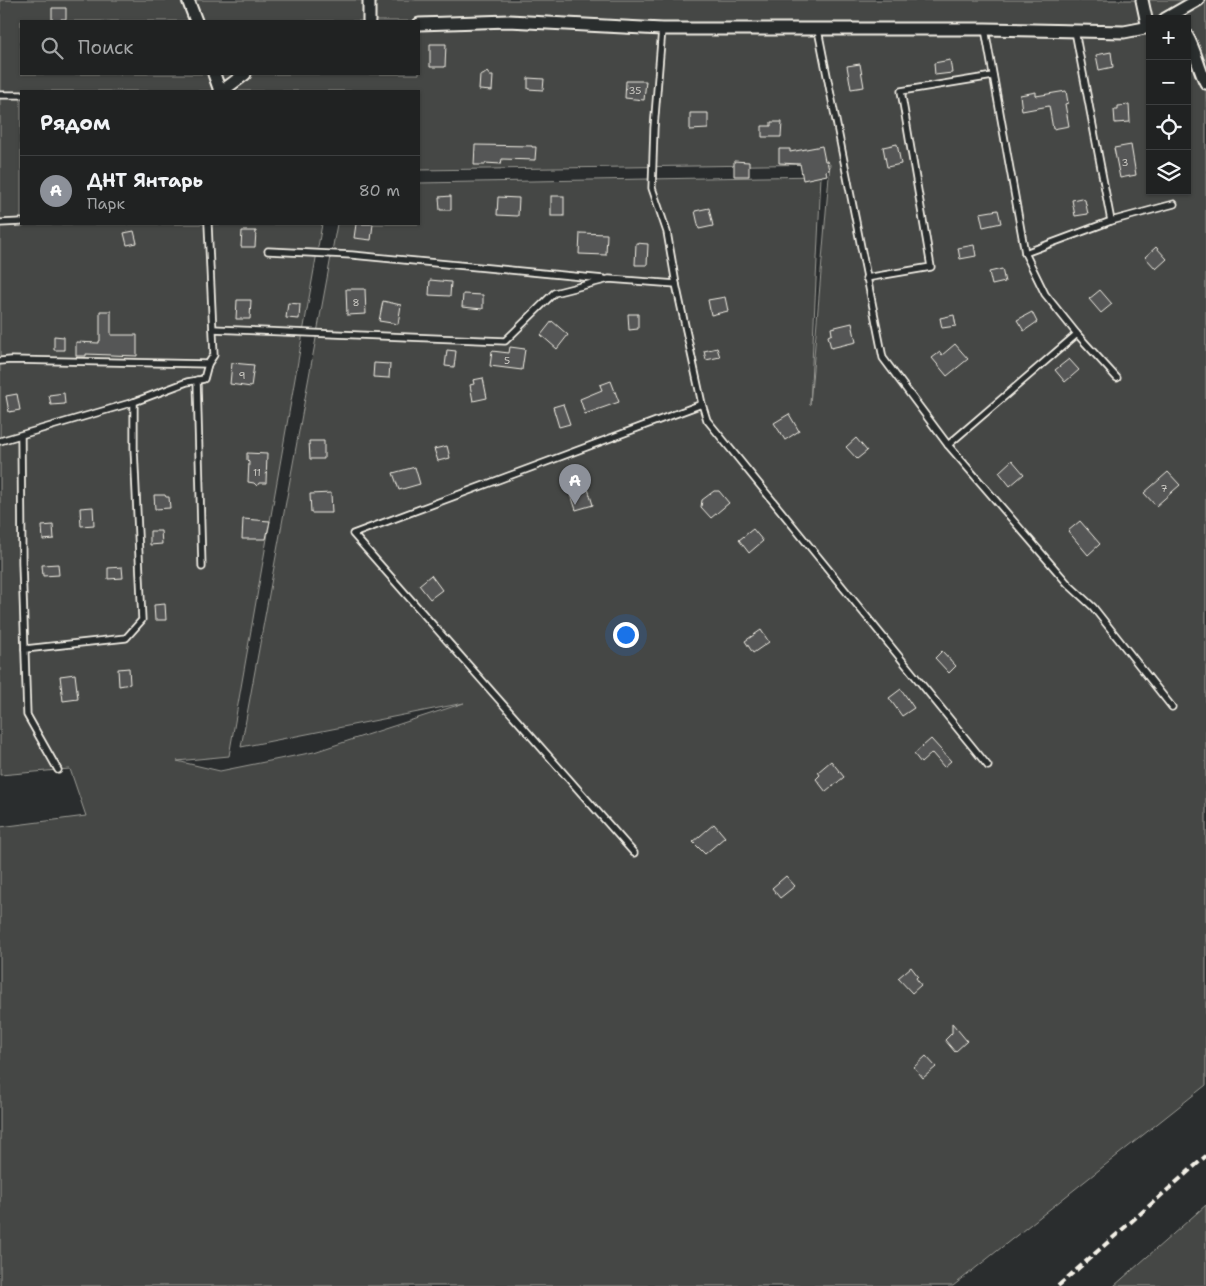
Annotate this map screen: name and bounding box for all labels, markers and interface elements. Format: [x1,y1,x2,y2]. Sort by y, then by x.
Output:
map controls [1146,15,1191,195]
button: + [1146,15,1191,60]
search box [20,20,420,75]
icon: search [38,34,66,62]
text: Поиск [78,35,133,60]
button: − [1146,60,1191,105]
house number: 35 [629,84,641,97]
button: locate [1146,105,1191,150]
text: Рядом [40,109,110,137]
button: layers [1146,150,1191,195]
house number: 3 [1122,156,1129,169]
text: ДНТ Янтарь [87,168,203,193]
text: A [50,180,62,201]
text: 80 m [359,180,400,201]
text: Парк [87,193,125,214]
house number: 8 [353,296,360,309]
house number: 5 [504,354,510,367]
house number: 9 [239,369,246,382]
pin: A [559,464,591,505]
house number: 11 [253,466,261,479]
house number: 7 [1161,482,1168,495]
your location [613,622,639,648]

